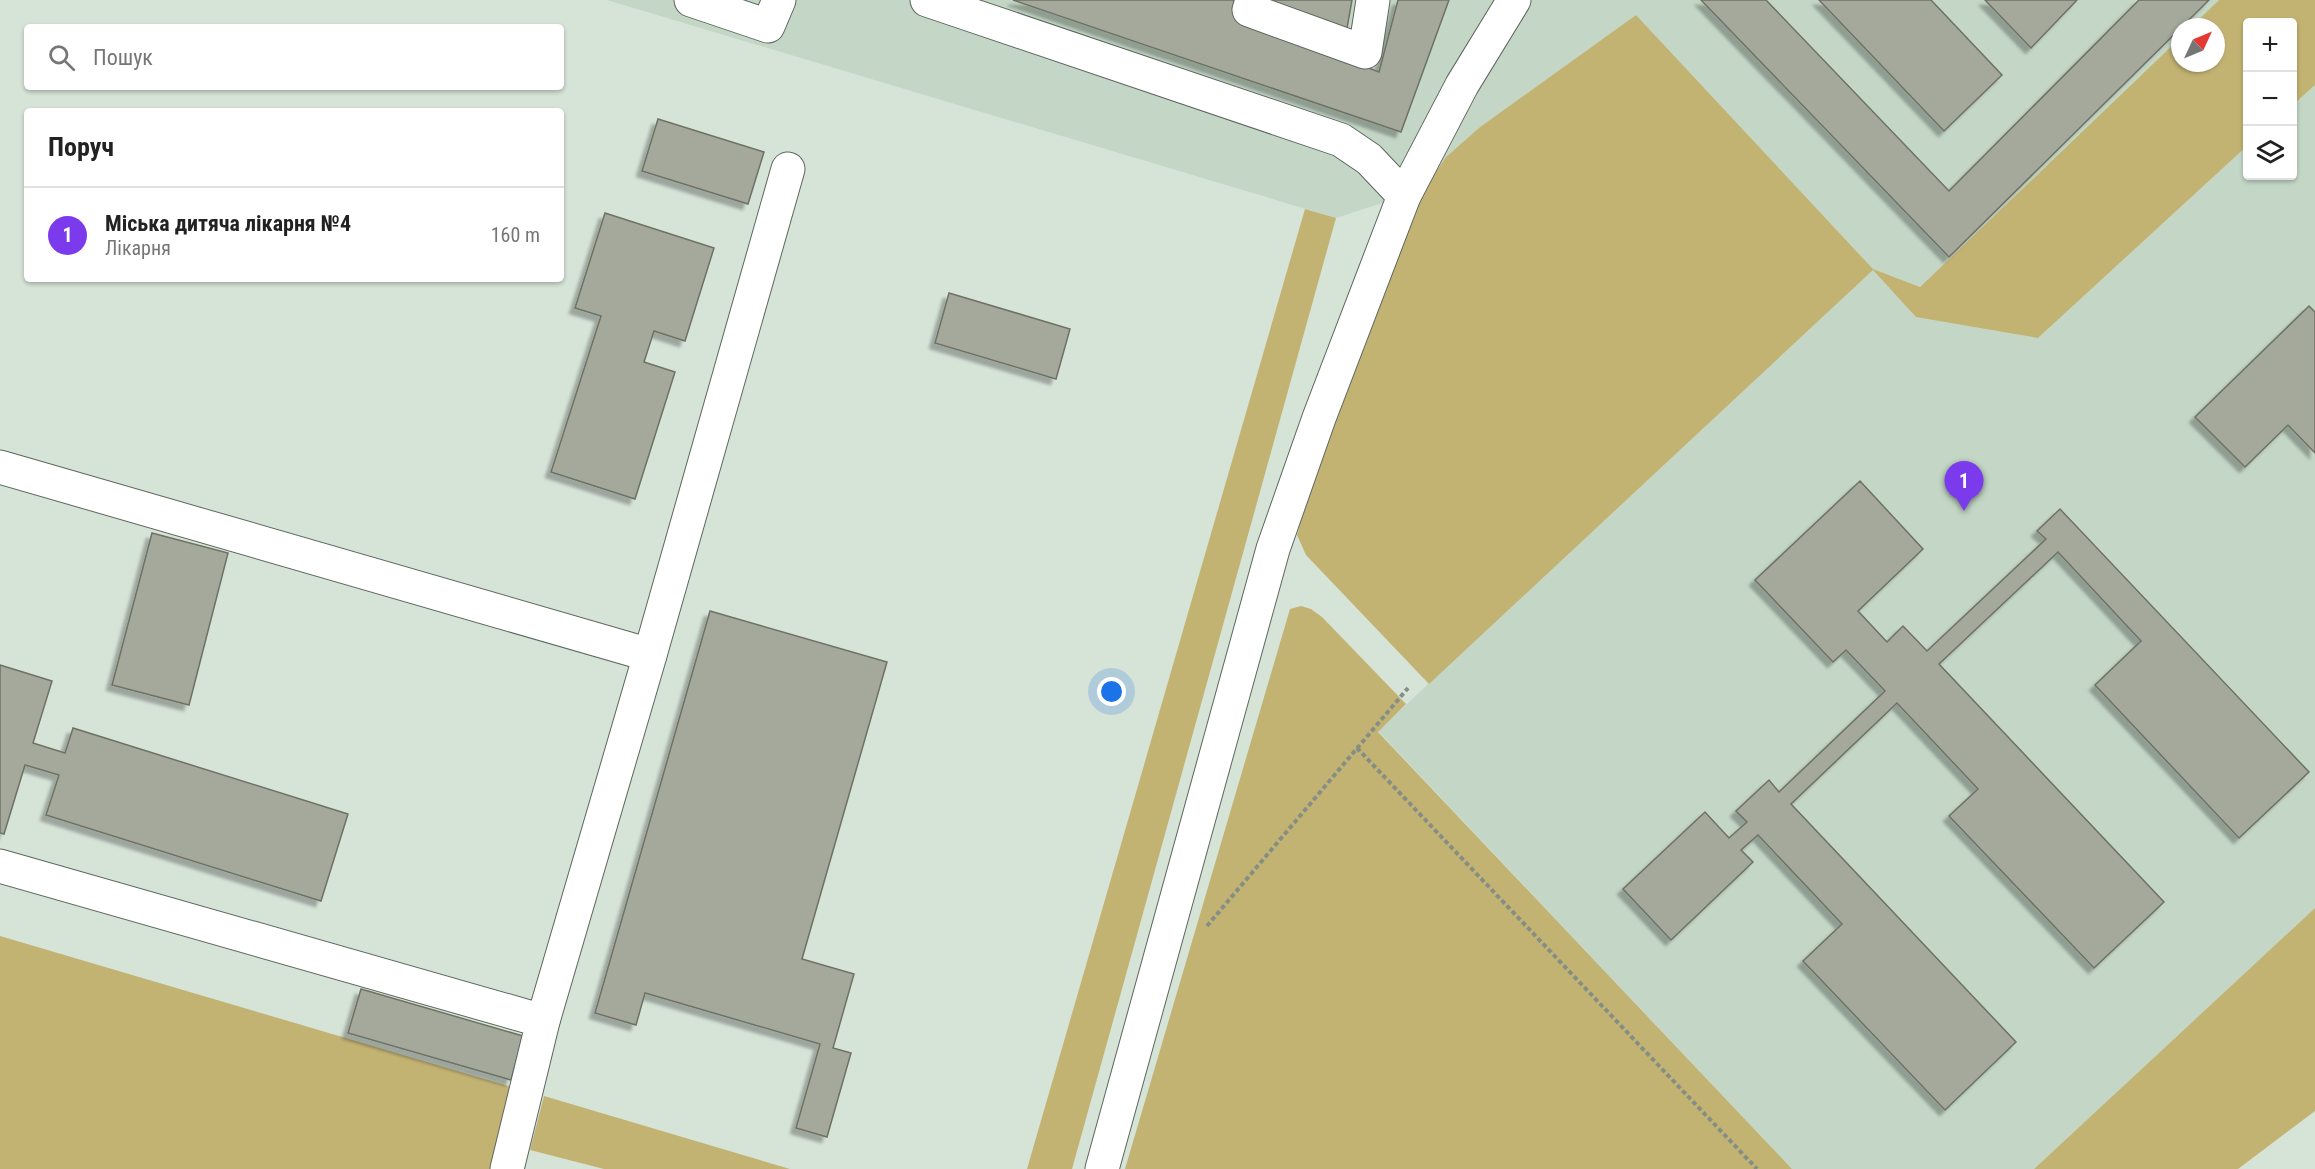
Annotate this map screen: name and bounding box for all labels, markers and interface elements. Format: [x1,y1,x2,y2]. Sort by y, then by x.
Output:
north arrow [2171,18,2225,72]
map controls [2243,18,2297,180]
button: + [2243,18,2297,72]
search box [24,24,564,90]
icon: search [45,41,78,74]
text: Пошук [93,45,153,70]
button: − [2243,72,2297,126]
button: layers [2243,126,2297,180]
text: Поруч [48,132,114,162]
text: Міська дитяча лікарня №4 [105,211,351,236]
text: 1 [62,223,73,247]
text: 160 m [491,223,540,247]
text: Лікарня [105,236,171,260]
pin: 1 [1944,462,1984,511]
your location [1097,677,1126,706]

